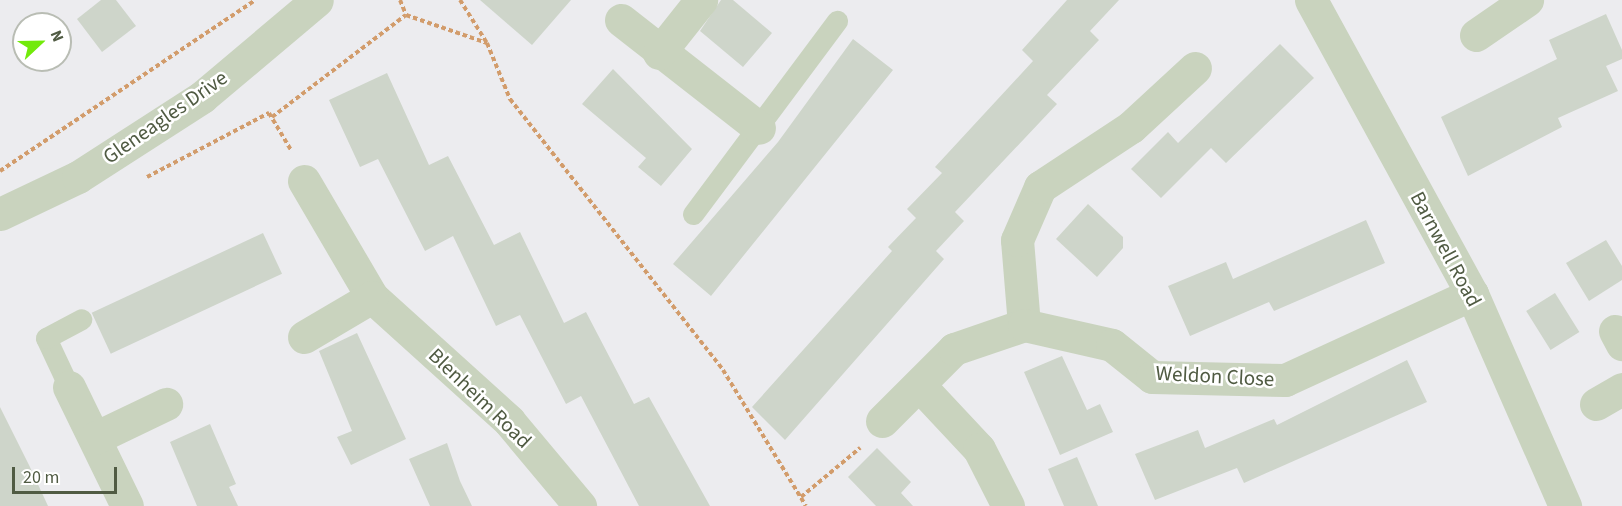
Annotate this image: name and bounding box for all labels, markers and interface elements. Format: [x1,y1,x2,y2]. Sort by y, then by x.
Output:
north arrow [12,12,72,72]
text: N [45,27,69,45]
street label: Gleneagles Drive [98,65,232,169]
street label: Barnwell Road [1405,187,1487,311]
street label: Blenheim Road [423,343,537,453]
street label: Weldon Close [1155,360,1275,392]
scale bar [15,455,120,493]
text: 20 m [23,465,59,490]

